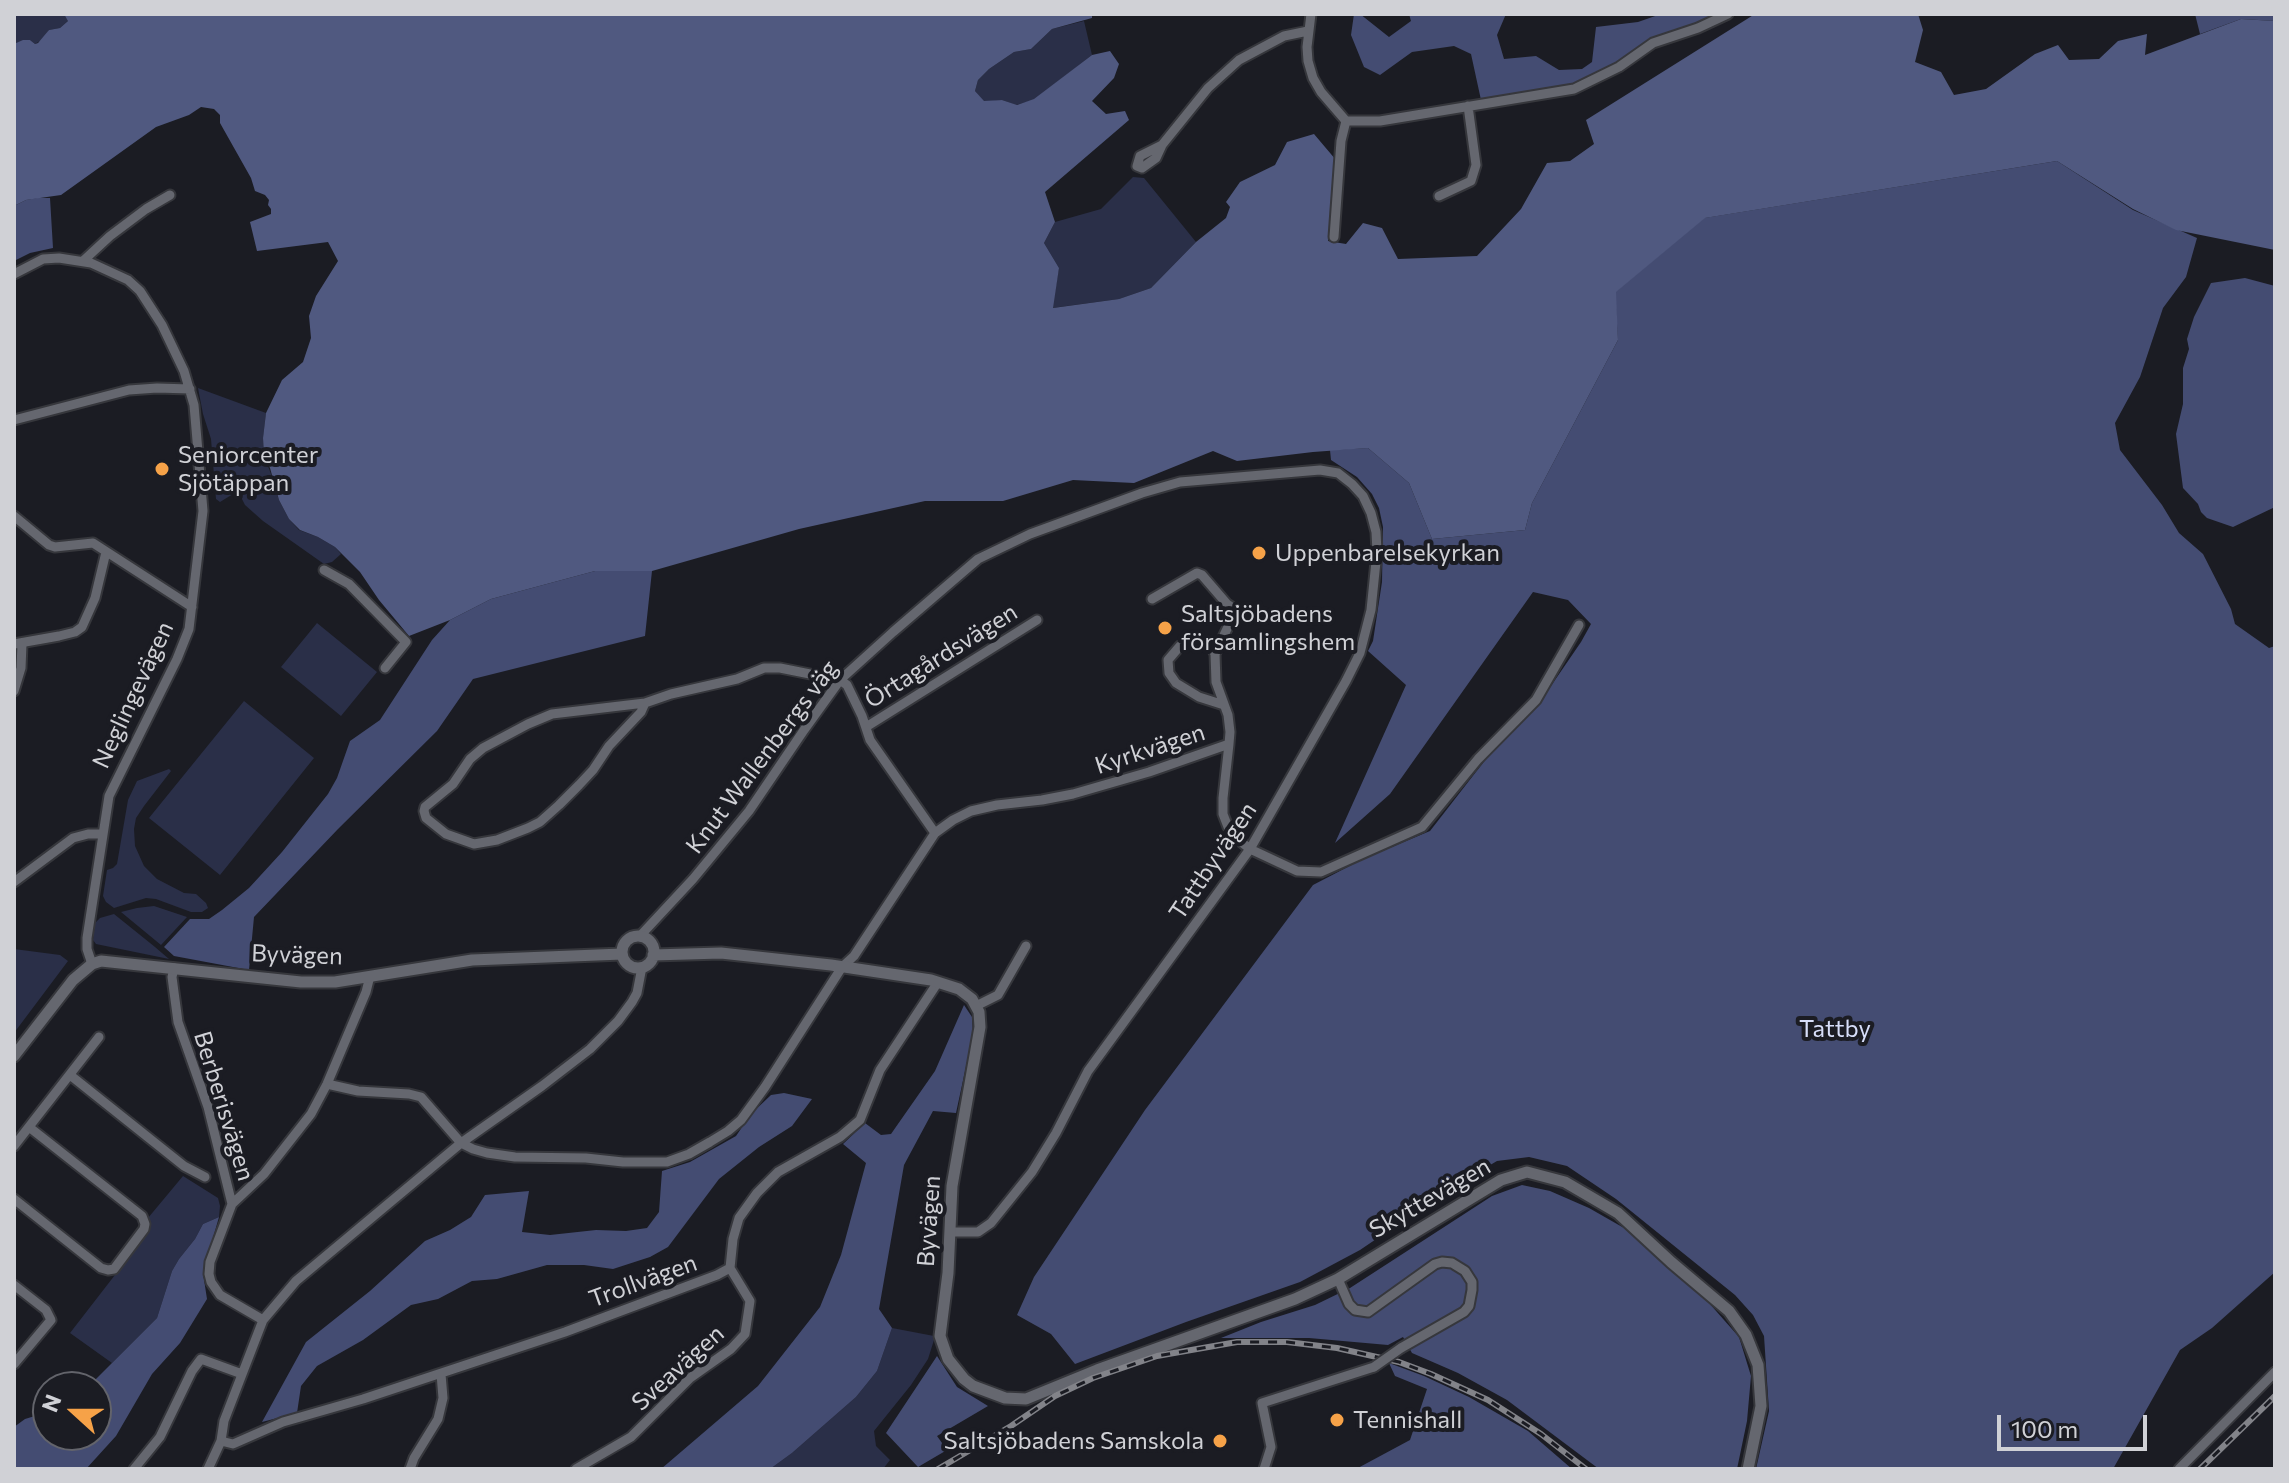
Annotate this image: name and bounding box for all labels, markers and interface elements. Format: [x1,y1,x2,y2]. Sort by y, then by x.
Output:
place label: Seniorcenter Sjötäppan [178,441,318,497]
marker: Seniorcenter Sjötäppan [153,460,171,478]
place label: Uppenbarelsekyrkan [1275,539,1500,567]
marker: Uppenbarelsekyrkan [1250,544,1268,562]
street label: Örtagårdsvägen [859,598,1023,714]
place label: Saltsjöbadens församlingshem [1181,600,1355,656]
street label: Neglingevägen [86,617,180,773]
marker: Saltsjöbadens församlingshem [1156,619,1174,637]
street label: Knut Wallenbergs väg [680,655,844,859]
street label: Kyrkvägen [1091,718,1209,780]
street label: Tattbyvägen [1163,797,1263,925]
street label: Byvägen [251,939,343,971]
park label: Tattby [1799,1015,1871,1043]
street label: Berberisvägen [188,1028,260,1184]
street label: Skyttevägen [1364,1152,1496,1244]
street label: Byvägen [911,1174,947,1268]
street label: Trollvägen [585,1248,701,1314]
street label: Sveavägen [626,1319,730,1417]
north arrow [32,1371,112,1451]
text: N [35,1390,67,1415]
scale bar [2001,1399,2151,1449]
place label: Tennishall [1353,1406,1462,1434]
marker: Tennishall [1328,1411,1346,1429]
text: 100 m [2011,1414,2078,1443]
place label: Saltsjöbadens Samskola [944,1427,1204,1455]
marker: Saltsjöbadens Samskola [1211,1432,1229,1450]

